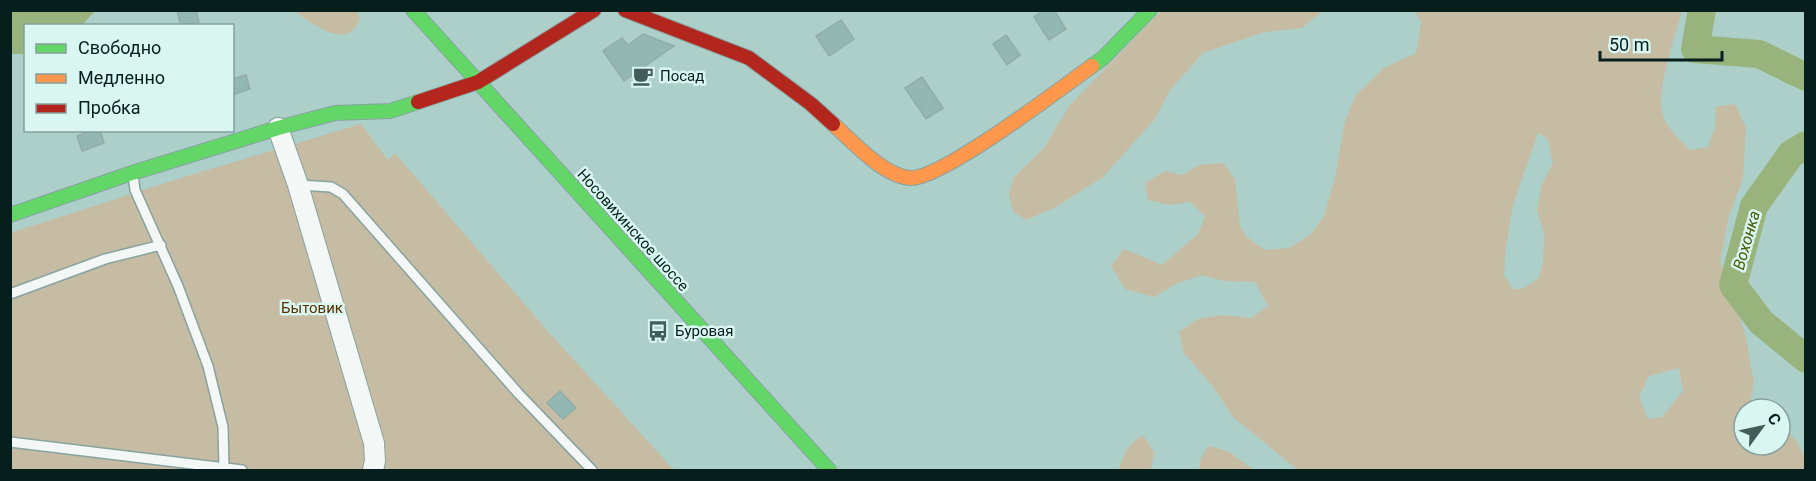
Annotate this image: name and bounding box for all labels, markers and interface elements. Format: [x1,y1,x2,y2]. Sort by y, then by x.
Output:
legend [24,24,234,132]
scale bar [1600,24,1722,62]
text: 50 m [1609,34,1649,55]
text: Свободно [78,37,161,58]
cafe icon: Посад [631,64,655,88]
text: Медленно [78,67,165,88]
place label: Посад [660,67,704,85]
text: Пробка [78,97,141,118]
street label: Носовихинское шоссе [573,165,693,295]
water label: Вохонка [1729,208,1764,272]
park label: Бытовик [281,299,343,317]
bus stop icon: Буровая [646,319,670,343]
place label: Буровая [675,322,734,340]
north arrow [1732,397,1792,457]
text: С [1763,410,1785,429]

